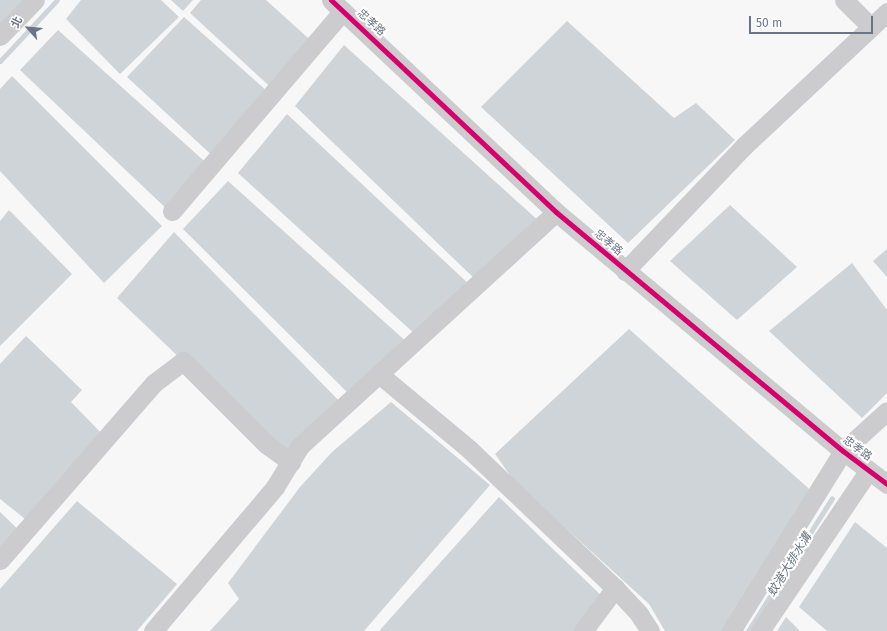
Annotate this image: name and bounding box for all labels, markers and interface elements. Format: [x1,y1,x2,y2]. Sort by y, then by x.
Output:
street label: 忠孝路 [354,7,388,39]
north arrow [8,8,48,48]
scale bar [751,8,875,34]
text: 北 [9,14,25,30]
text: 50 m [756,16,782,30]
street label: 忠孝路 [591,227,625,259]
street label: 忠孝路 [840,434,874,464]
water label: 蚊港大排水溝 [765,531,815,599]

